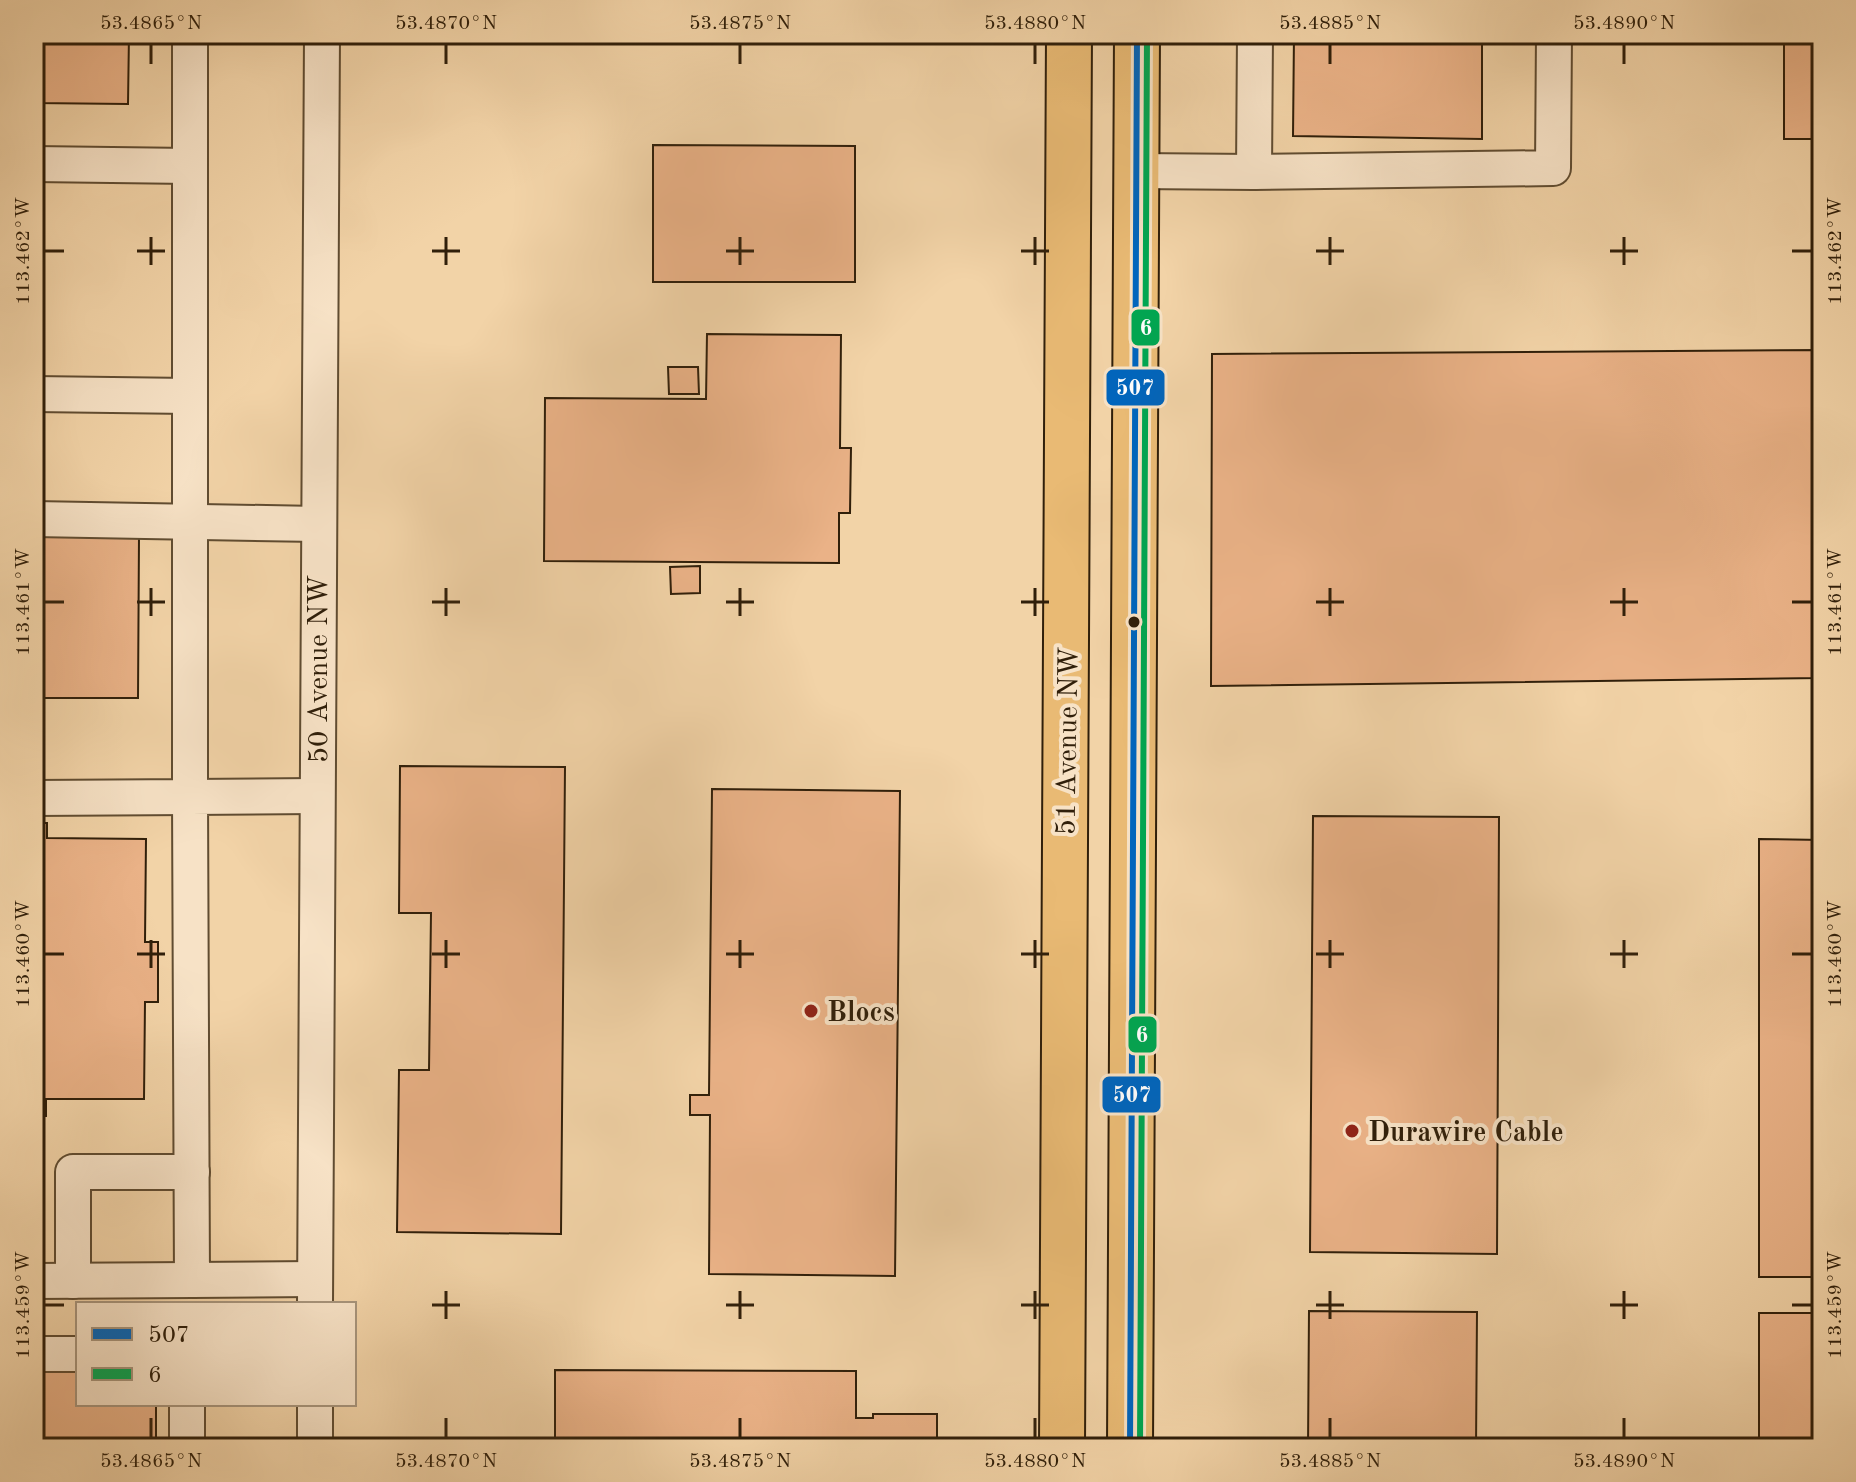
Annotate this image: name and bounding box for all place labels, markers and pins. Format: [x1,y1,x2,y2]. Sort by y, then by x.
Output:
unlabelled marker [1126,614,1142,630]
place label: Blocs [827,1000,895,1028]
marker: Blocs [802,1002,820,1020]
place label: Durawire Cable [1368,1120,1564,1148]
marker: Durawire Cable [1343,1122,1361,1140]

